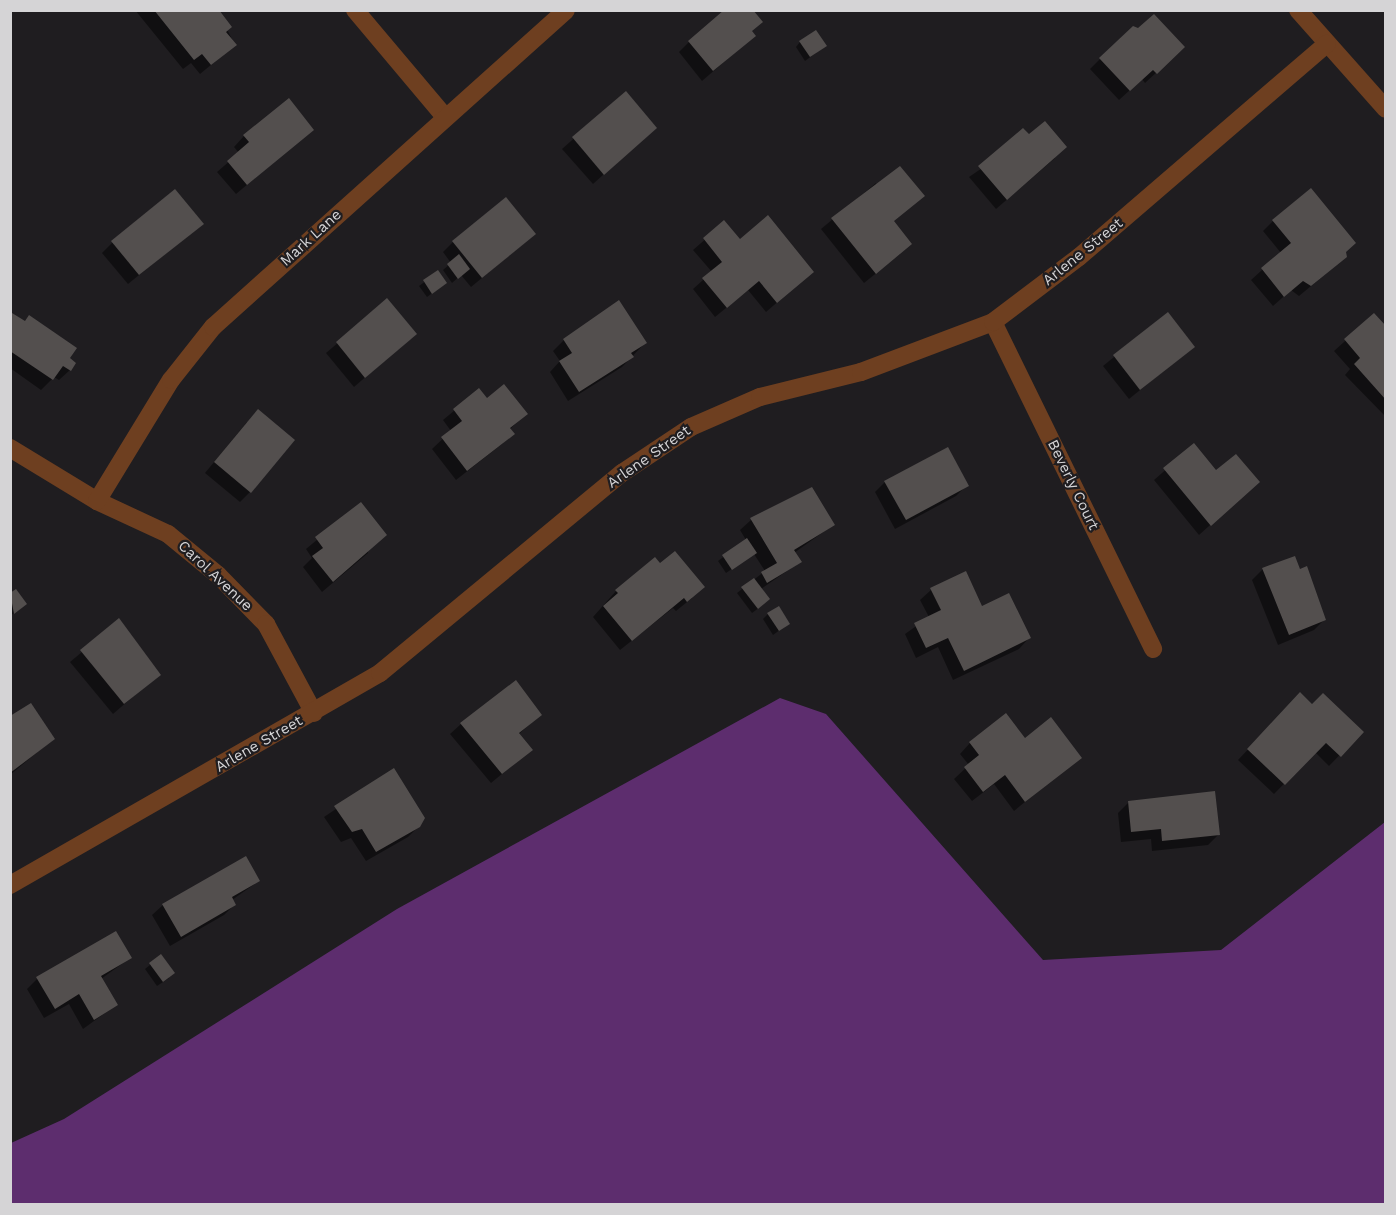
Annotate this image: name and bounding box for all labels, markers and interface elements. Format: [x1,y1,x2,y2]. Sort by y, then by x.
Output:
street label: Mark Lane [277,206,345,270]
street label: Arlene Street [1039,214,1127,290]
street label: Arlene Street [604,422,694,492]
street label: Beverly Court [1043,437,1103,533]
street label: Carol Avenue [174,537,256,615]
street label: Arlene Street [212,712,306,776]

